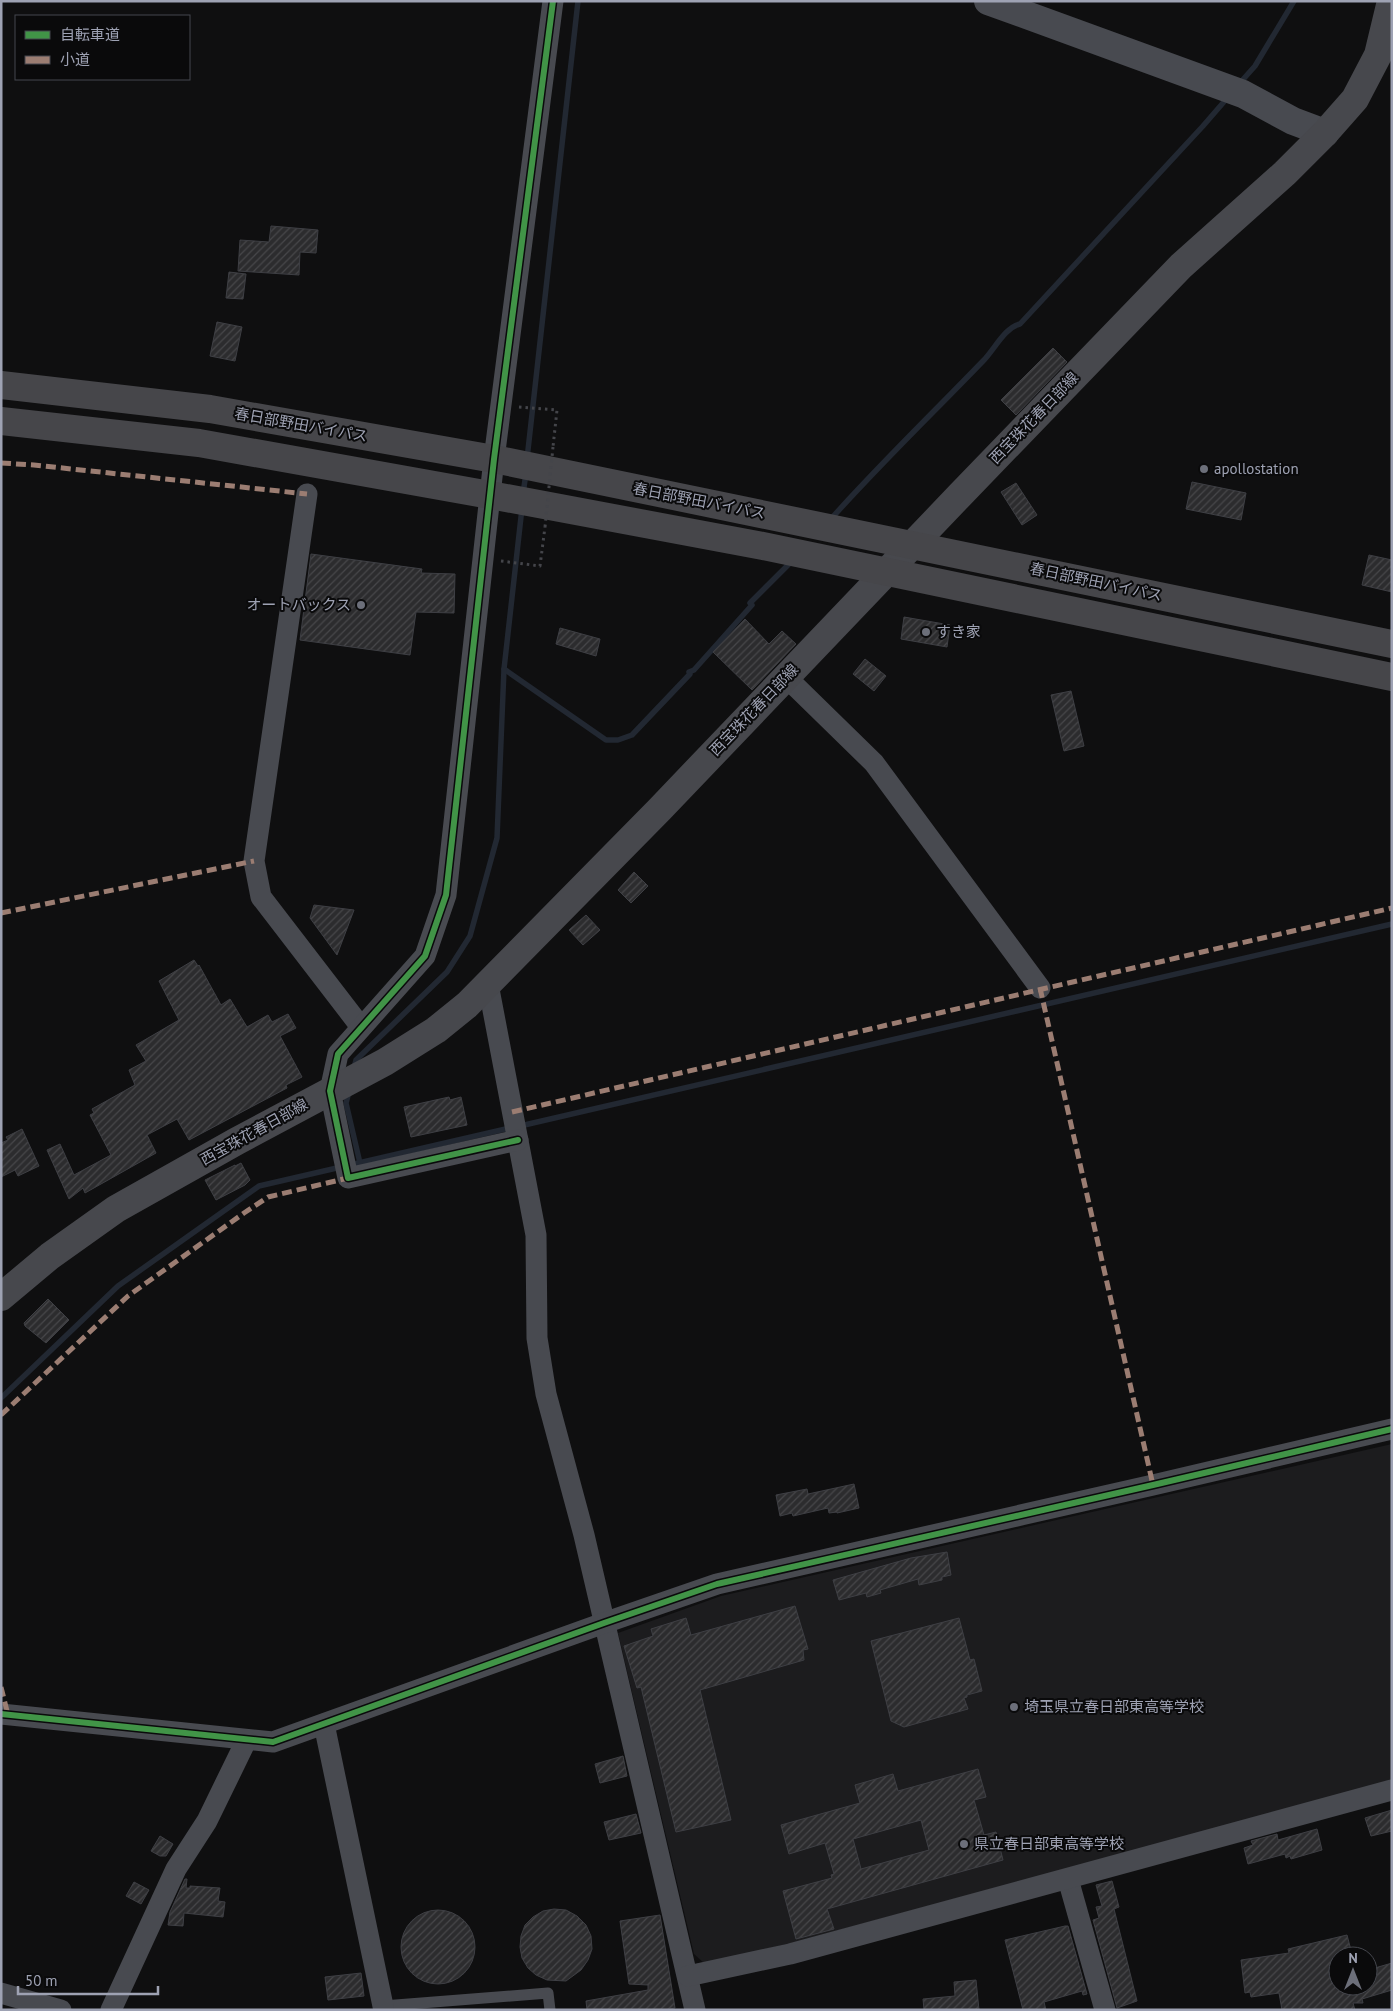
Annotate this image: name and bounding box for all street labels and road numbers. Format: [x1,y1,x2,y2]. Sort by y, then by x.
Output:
street label: 西宝珠花春日部線 [985,368,1082,467]
street label: 春日部野田バイパス [233,403,369,446]
street label: 春日部野田バイパス [631,478,767,523]
street label: 春日部野田バイパス [1028,558,1164,605]
street label: 西宝珠花春日部線 [705,660,802,759]
street label: 西宝珠花春日部線 [197,1094,311,1169]

